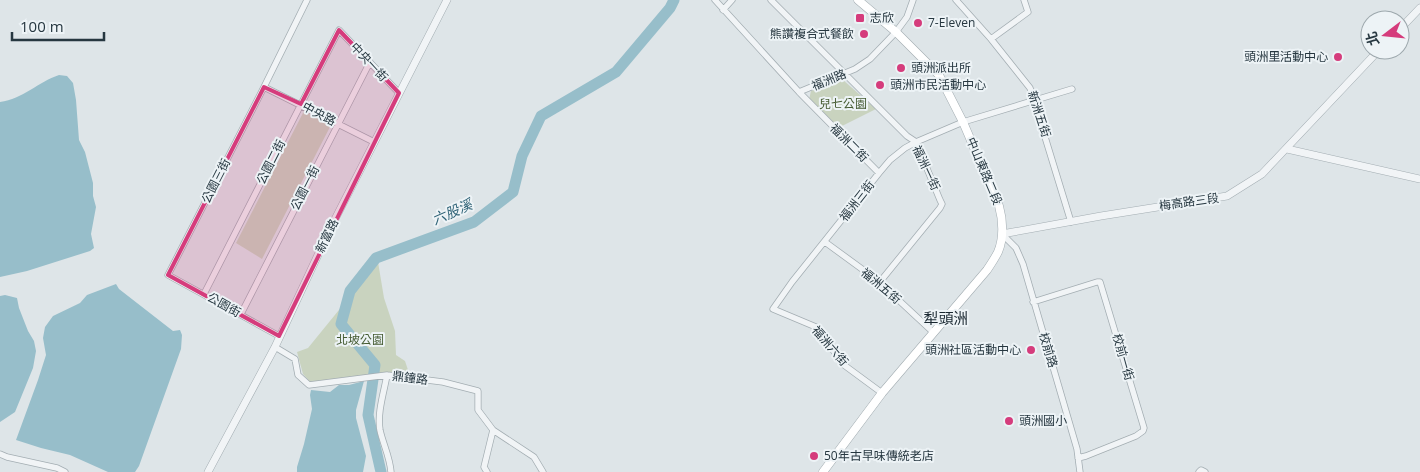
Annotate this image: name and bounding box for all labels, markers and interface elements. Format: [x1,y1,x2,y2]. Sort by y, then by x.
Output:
place label: 志欣 [870,9,894,26]
scale bar [12,10,105,42]
north arrow [1360,10,1410,60]
marker: 志欣 [854,12,866,24]
place label: 7-Eleven [928,14,975,31]
text: 100 m [20,16,64,36]
marker: 7-Eleven [912,17,924,29]
place label: 熊讚複合式餐飲 [770,25,854,42]
marker: 熊讚複合式餐飲 [858,28,870,40]
text: 北 [1361,29,1383,48]
street label: 中央一街 [347,38,392,85]
place label: 頭洲里活動中心 [1244,48,1328,65]
marker: 頭洲里活動中心 [1332,51,1344,63]
place label: 頭洲派出所 [911,59,971,76]
marker: 頭洲派出所 [895,62,907,74]
street label: 福洲路 [809,65,849,94]
place label: 頭洲市民活動中心 [890,76,986,93]
marker: 頭洲市民活動中心 [874,79,886,91]
street label: 新洲五街 [1024,88,1055,139]
park label: 兒七公園 [819,95,867,112]
street label: 中央路 [299,98,339,130]
street label: 福洲二街 [826,120,872,166]
street label: 中山東路二段 [963,134,1006,207]
street label: 公園二街 [252,137,289,187]
street label: 福洲一街 [909,142,944,193]
street label: 公園三街 [197,156,234,206]
street label: 公園一街 [286,163,323,213]
street label: 福洲三街 [835,177,878,225]
street label: 梅高路三段 [1158,189,1220,214]
water label: 六股溪 [429,194,477,229]
street label: 新富路 [311,216,342,256]
street label: 福洲五街 [857,264,905,308]
street label: 公園街 [204,288,244,321]
district label: 犁頭洲 [923,308,969,328]
street label: 福洲六街 [808,322,853,369]
street label: 校前路 [1035,330,1062,370]
park label: 北坡公園 [336,331,384,348]
street label: 校前一街 [1109,331,1138,382]
place label: 頭洲社區活動中心 [925,341,1021,358]
marker: 頭洲社區活動中心 [1025,344,1037,356]
street label: 鼎鐘路 [391,367,429,388]
place label: 頭洲國小 [1019,412,1067,429]
marker: 頭洲國小 [1003,415,1015,427]
place label: 50年古早味傳統老店 [824,447,934,464]
marker: 50年古早味傳統老店 [808,450,820,462]

